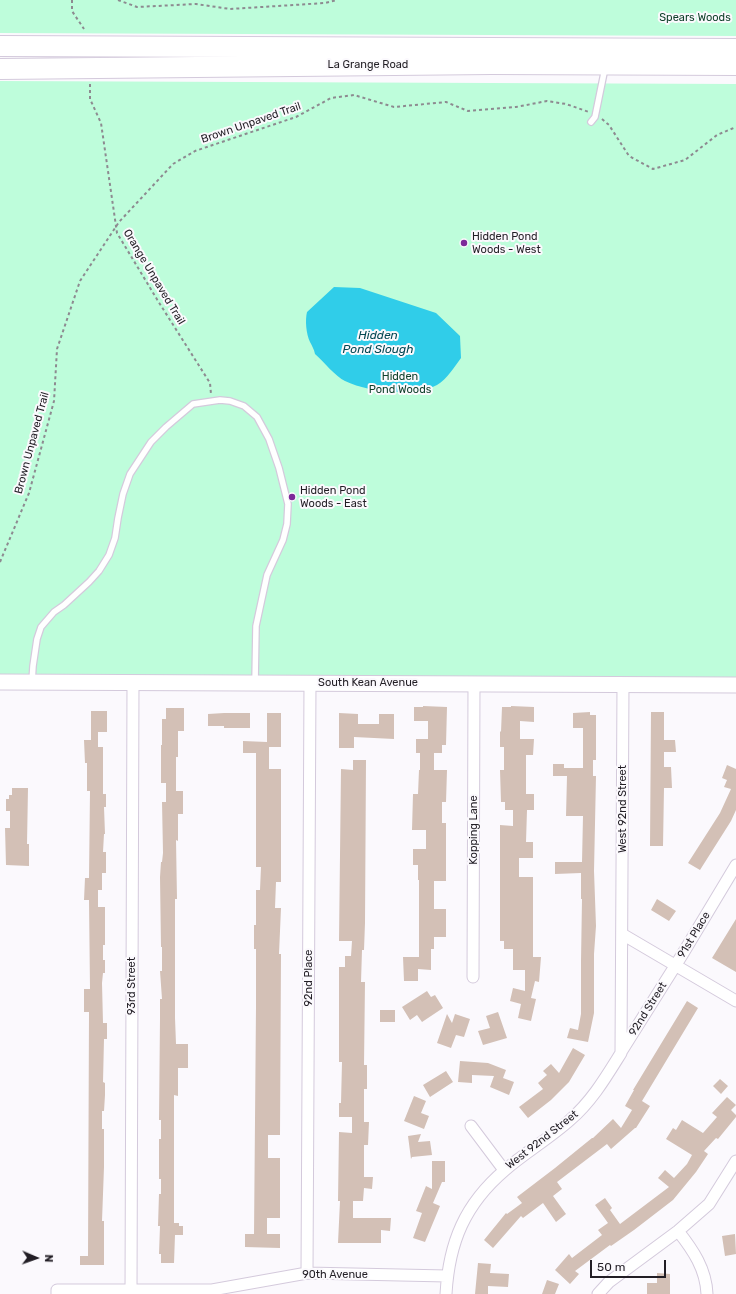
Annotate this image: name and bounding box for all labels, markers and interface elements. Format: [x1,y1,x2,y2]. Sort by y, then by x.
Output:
park label: Spears Woods [659,11,731,25]
street label: La Grange Road [328,58,408,72]
street label: Brown Unpaved Trail [199,100,303,146]
street label: Orange Unpaved Trail [120,227,188,327]
place label: Hidden Pond Woods - West [472,230,541,256]
marker: Hidden Pond Woods - West [459,238,469,248]
water label: Hidden Pond Slough [343,329,413,357]
park label: Hidden Pond Woods [369,370,431,396]
street label: Brown Unpaved Trail [12,391,52,495]
place label: Hidden Pond Woods - East [300,484,367,510]
marker: Hidden Pond Woods - East [287,492,297,502]
street label: South Kean Avenue [318,676,418,690]
street label: West 92nd Street [616,765,630,853]
street label: Kopping Lane [467,795,481,865]
street label: 91st Place [675,909,713,961]
street label: 92nd Place [302,950,316,1006]
street label: 93rd Street [125,957,139,1015]
street label: 92nd Street [626,980,670,1038]
street label: West 92nd Street [503,1108,581,1172]
north arrow [16,1238,56,1278]
scale bar [592,1252,668,1278]
text: N [42,1254,55,1263]
text: 50 m [597,1260,625,1274]
street label: 90th Avenue [302,1268,368,1282]

